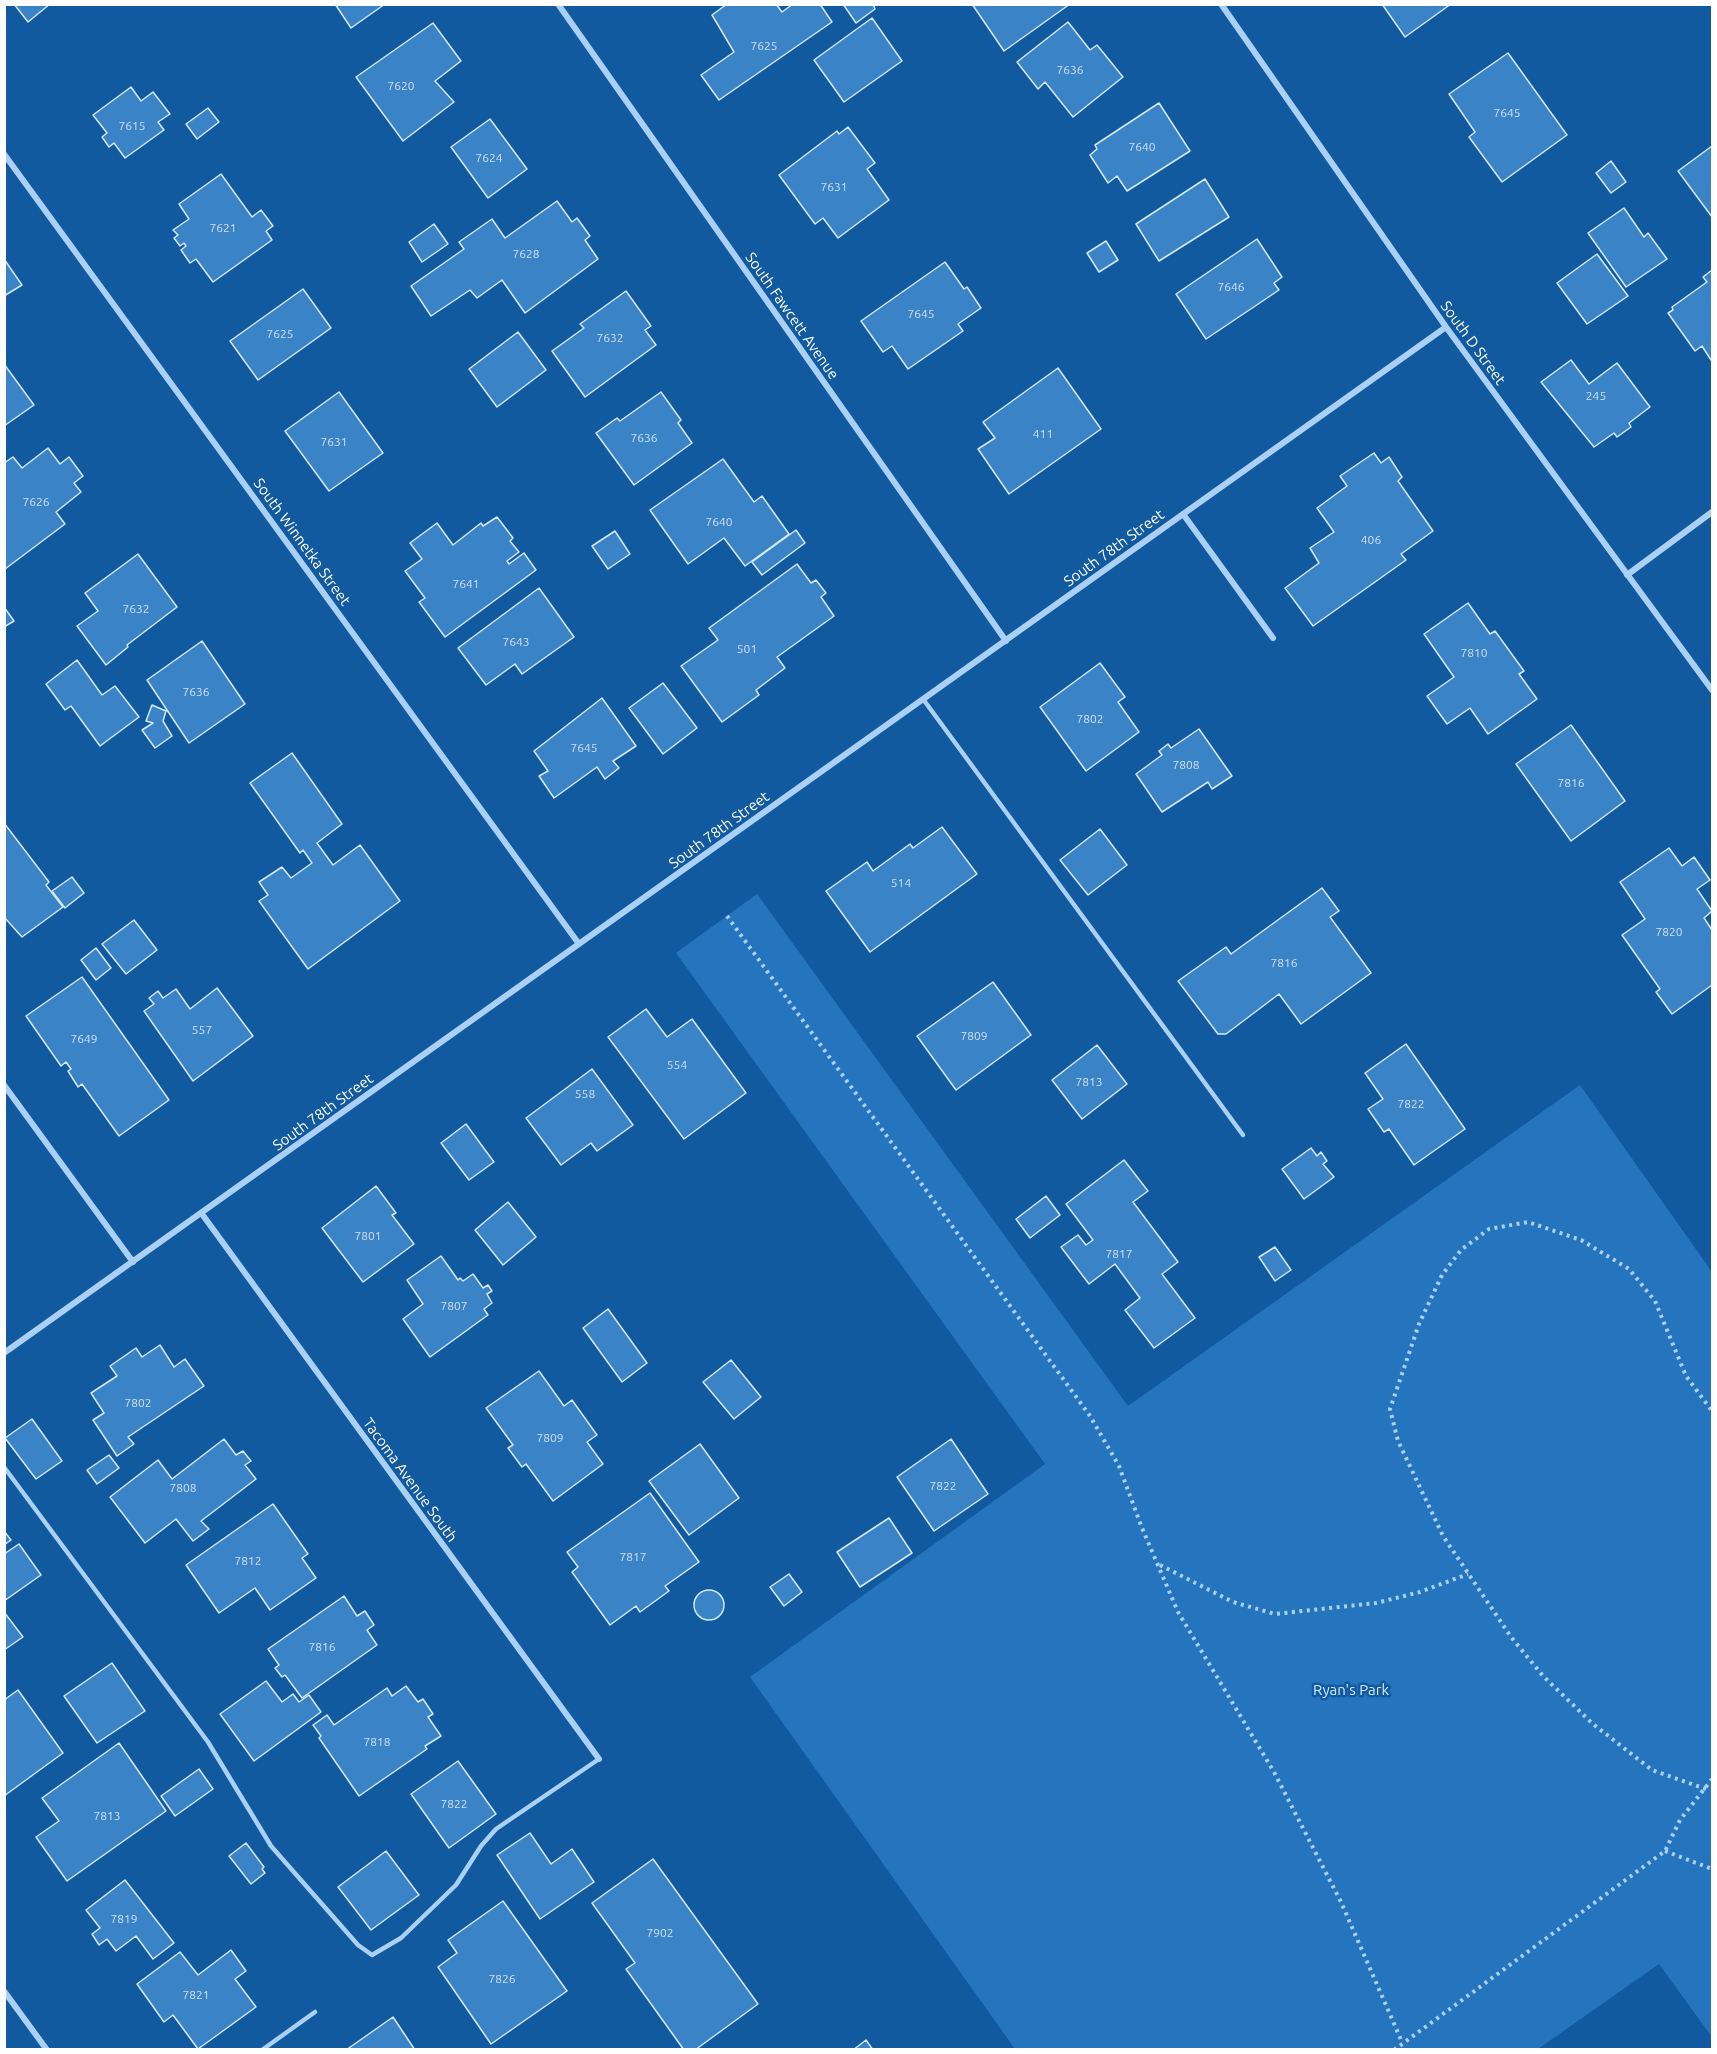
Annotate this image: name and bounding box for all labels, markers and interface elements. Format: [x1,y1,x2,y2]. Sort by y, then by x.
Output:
house number: 7625 [750,39,778,53]
house number: 7636 [1056,63,1084,77]
house number: 7620 [387,79,415,93]
house number: 7645 [1493,106,1521,120]
house number: 7615 [118,119,146,133]
house number: 7640 [1128,140,1156,154]
house number: 7624 [475,151,503,165]
house number: 7631 [820,180,848,194]
house number: 7621 [209,221,237,235]
house number: 7628 [512,247,540,261]
street label: South Fawcett Avenue [741,249,843,383]
house number: 7646 [1217,280,1245,294]
street label: South D Street [1437,298,1509,388]
house number: 7645 [907,307,935,321]
house number: 7625 [266,327,294,341]
house number: 7632 [596,331,624,345]
house number: 245 [1586,389,1606,403]
house number: 411 [1033,427,1053,441]
house number: 7636 [630,431,658,445]
house number: 7631 [320,435,348,449]
street label: South Winnetka Street [250,475,354,609]
house number: 7626 [22,495,50,509]
street label: South 78th Street [1060,506,1168,590]
house number: 7640 [705,515,733,529]
house number: 406 [1361,533,1381,547]
house number: 7641 [452,577,480,591]
house number: 7632 [122,602,150,616]
house number: 7643 [502,635,530,649]
house number: 501 [737,642,757,656]
house number: 7810 [1460,646,1488,660]
house number: 7636 [182,685,210,699]
house number: 7802 [1076,712,1104,726]
house number: 7645 [570,741,598,755]
house number: 7808 [1172,758,1200,772]
house number: 7816 [1557,776,1585,790]
street label: South 78th Street [665,788,773,872]
house number: 514 [891,876,911,890]
house number: 7820 [1655,925,1683,939]
house number: 7816 [1270,956,1298,970]
house number: 557 [192,1023,212,1037]
house number: 7809 [960,1029,988,1043]
house number: 7649 [70,1032,98,1046]
house number: 554 [667,1058,687,1072]
street label: South 78th Street [269,1070,377,1154]
house number: 7813 [1075,1075,1103,1089]
house number: 558 [575,1087,595,1101]
house number: 7822 [1397,1097,1425,1111]
house number: 7801 [354,1229,382,1243]
house number: 7817 [1105,1247,1133,1261]
house number: 7807 [440,1299,468,1313]
house number: 7802 [124,1396,152,1410]
street label: Tacoma Avenue South [359,1414,461,1546]
house number: 7809 [536,1431,564,1445]
house number: 7822 [929,1479,957,1493]
house number: 7808 [169,1481,197,1495]
house number: 7817 [619,1550,647,1564]
house number: 7812 [234,1554,262,1568]
house number: 7816 [308,1640,336,1654]
park label: Ryan's Park [1313,1681,1389,1699]
house number: 7818 [363,1735,391,1749]
house number: 7822 [440,1797,468,1811]
house number: 7813 [93,1809,121,1823]
house number: 7819 [110,1912,138,1926]
house number: 7902 [646,1926,674,1940]
house number: 7826 [488,1972,516,1986]
house number: 7821 [182,1988,210,2002]

